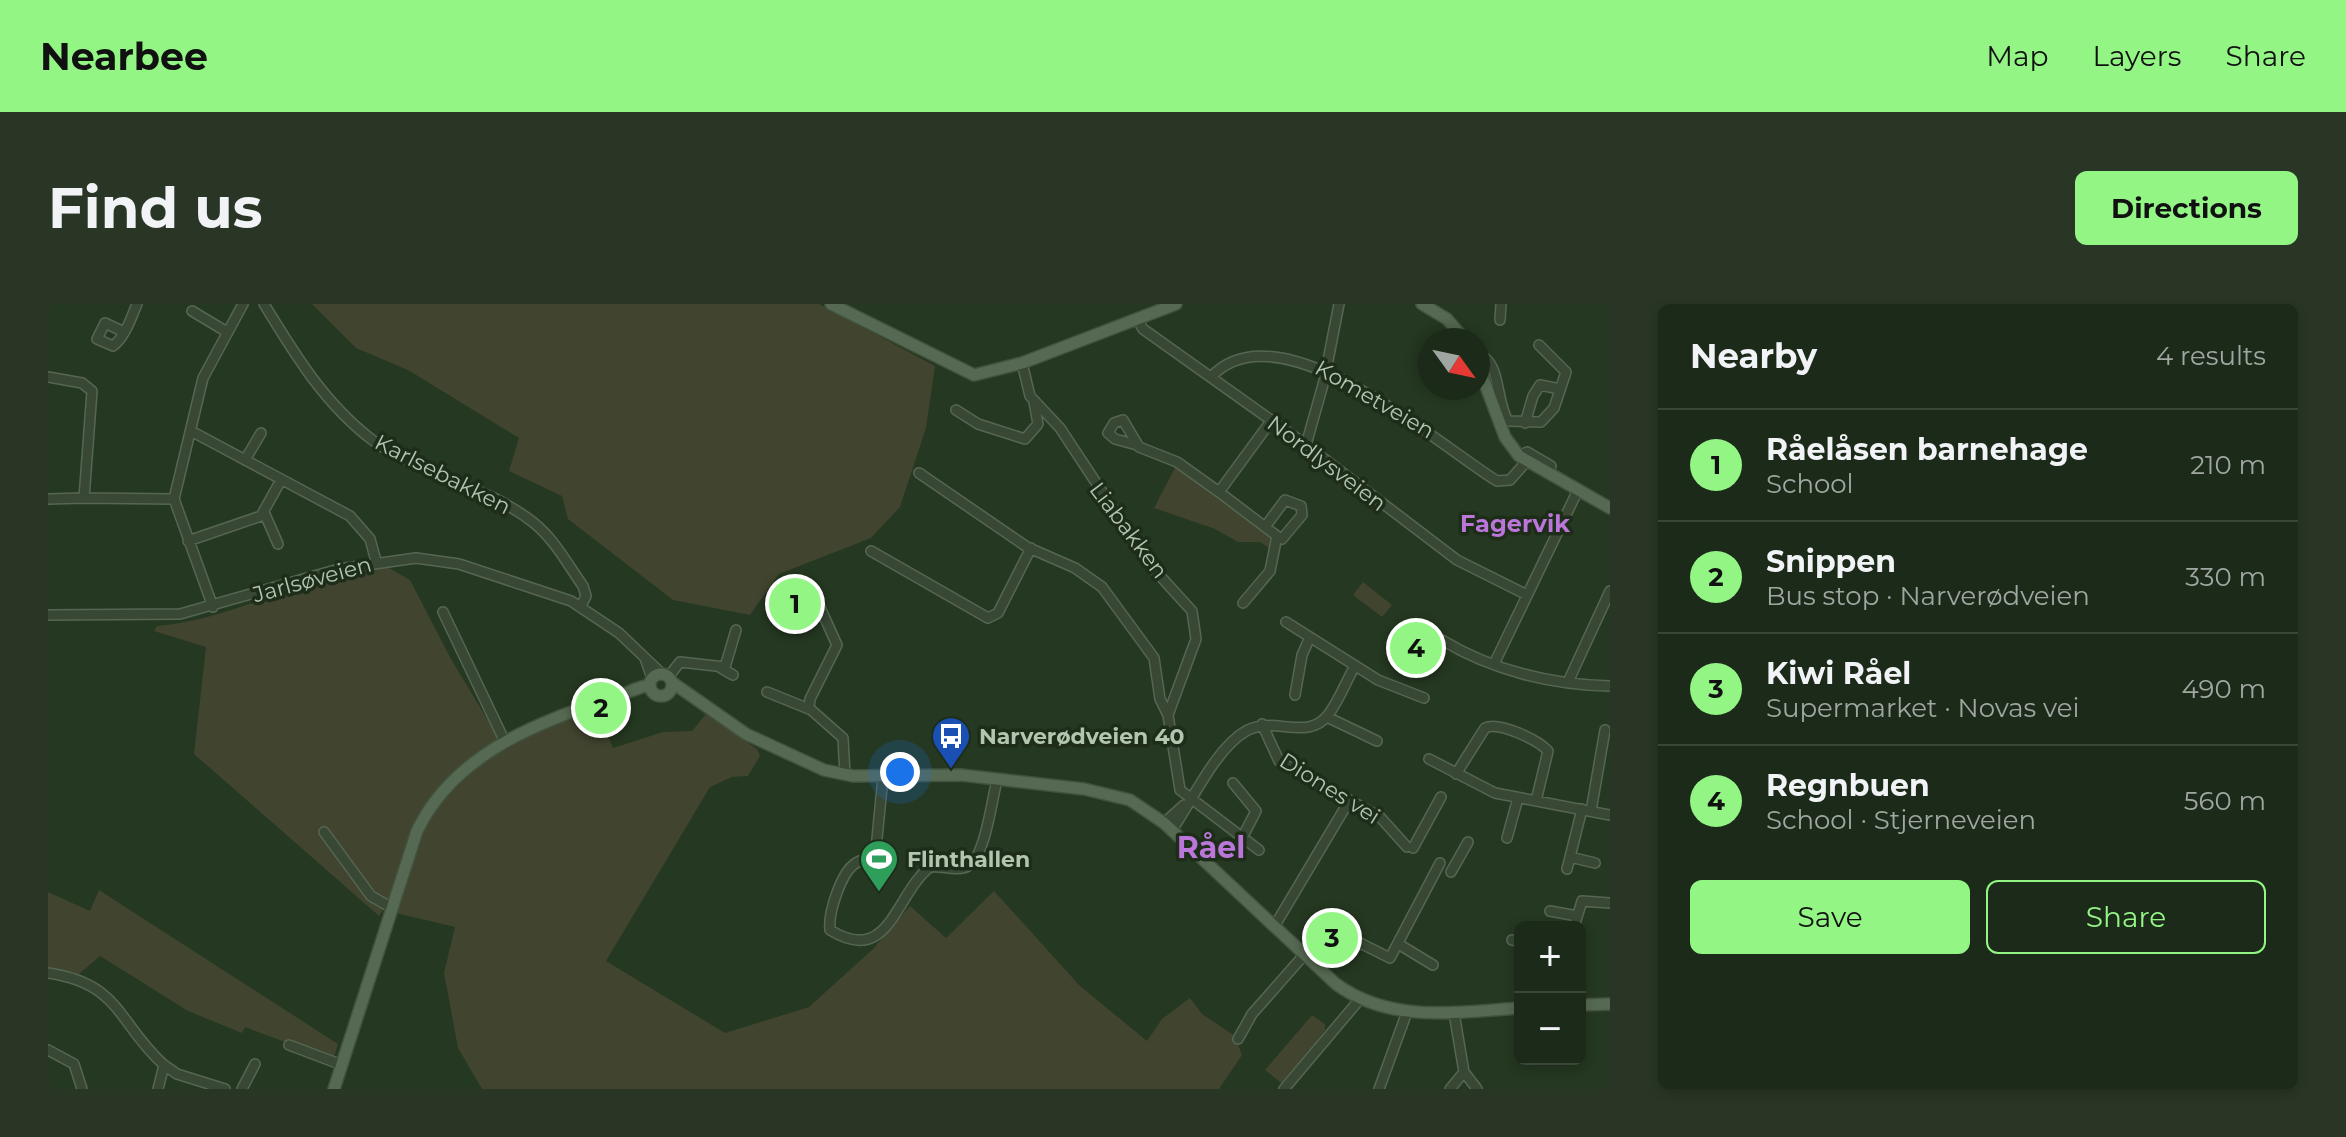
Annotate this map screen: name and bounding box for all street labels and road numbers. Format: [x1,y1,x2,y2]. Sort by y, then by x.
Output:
street label: Kometveien [1310,354,1439,444]
street label: Nordlysveien [1262,410,1392,517]
street label: Karlsebakken [370,429,515,520]
street label: Liabakken [1084,477,1174,584]
street label: Jarlsøveien [249,551,374,609]
street label: Diones vei [1275,747,1385,830]

